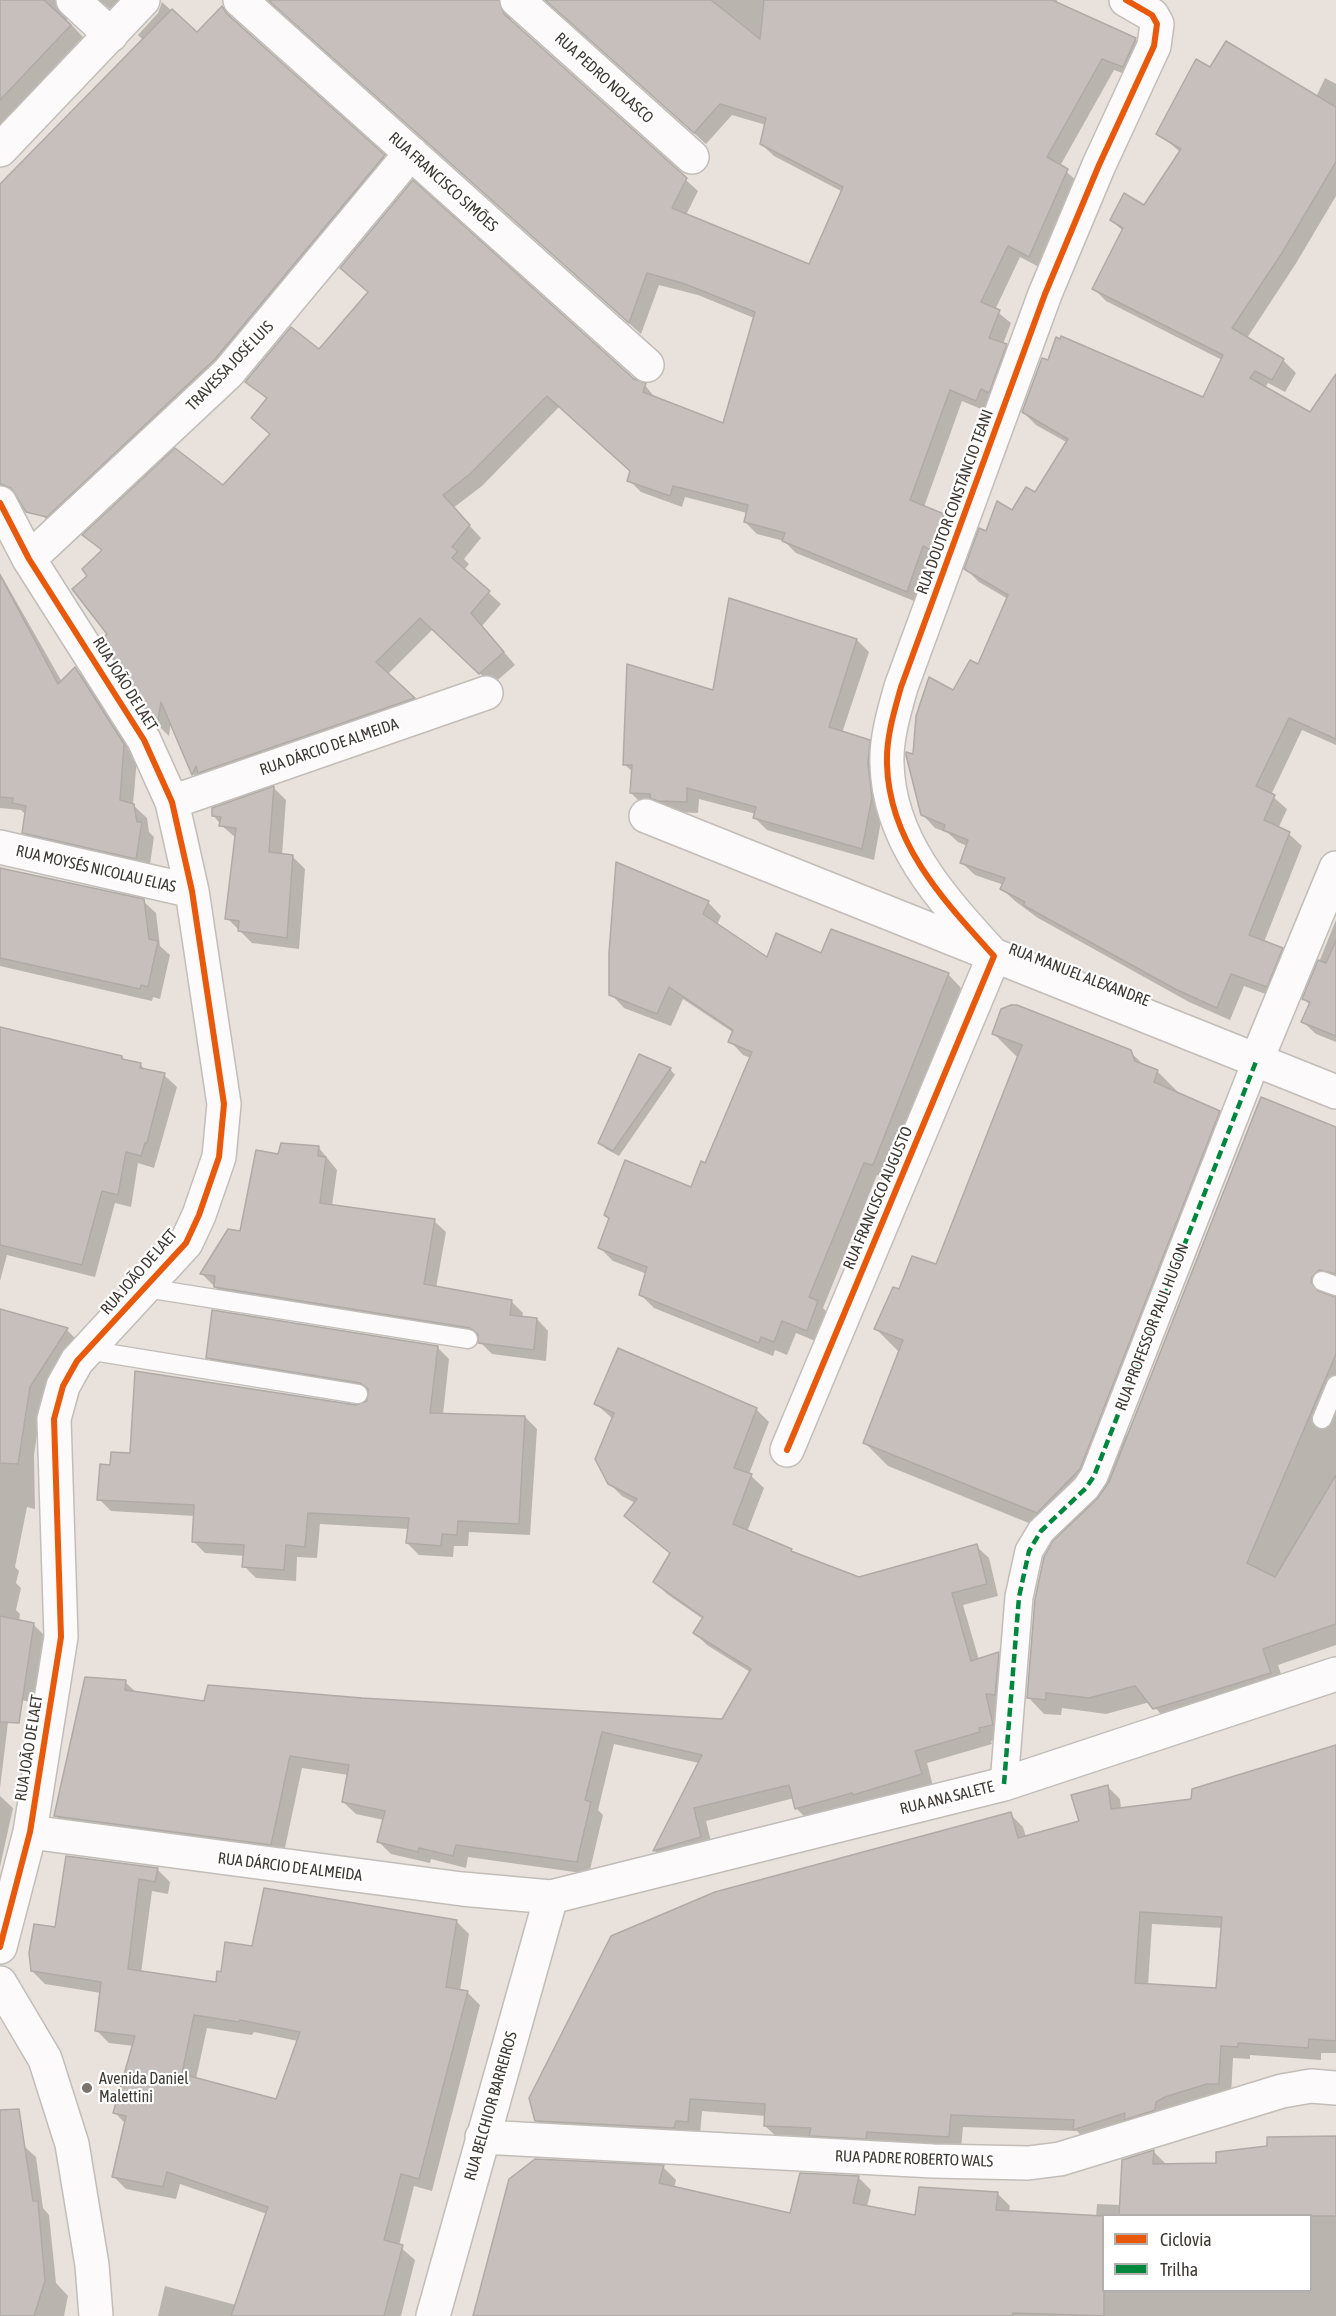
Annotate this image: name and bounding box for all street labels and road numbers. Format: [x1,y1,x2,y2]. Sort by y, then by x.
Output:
street label: RUA PEDRO NOLASCO [551,29,657,127]
street label: RUA FRANCISCO SIMÕES [385,128,501,236]
street label: TRAVESSA JOSÉ LUIS [182,317,278,415]
street label: RUA DOUTOR CONSTÂNCIO TEANI [913,407,997,597]
street label: RUA JOÃO DE LAET [88,633,162,735]
street label: RUA DÁRCIO DE ALMEIDA [257,714,401,780]
street label: RUA MOYSÉS NICOLAU ELIAS [14,841,178,897]
street label: RUA MANUEL ALEXANDRE [1006,939,1152,1011]
street label: RUA FRANCISCO AUGUSTO [839,1124,917,1272]
street label: RUA JOÃO DE LAET [97,1225,181,1319]
street label: RUA PROFESSOR PAUL HUGON [1111,1241,1193,1413]
street label: RUA JOÃO DE LAET [11,1694,47,1802]
street label: RUA ANA SALETE [898,1777,996,1819]
street label: RUA DÁRCIO DE ALMEIDA [217,1849,363,1885]
street label: RUA BELCHIOR BARREIROS [461,2029,521,2183]
street label: RUA PADRE ROBERTO WALS [835,2147,993,2171]

